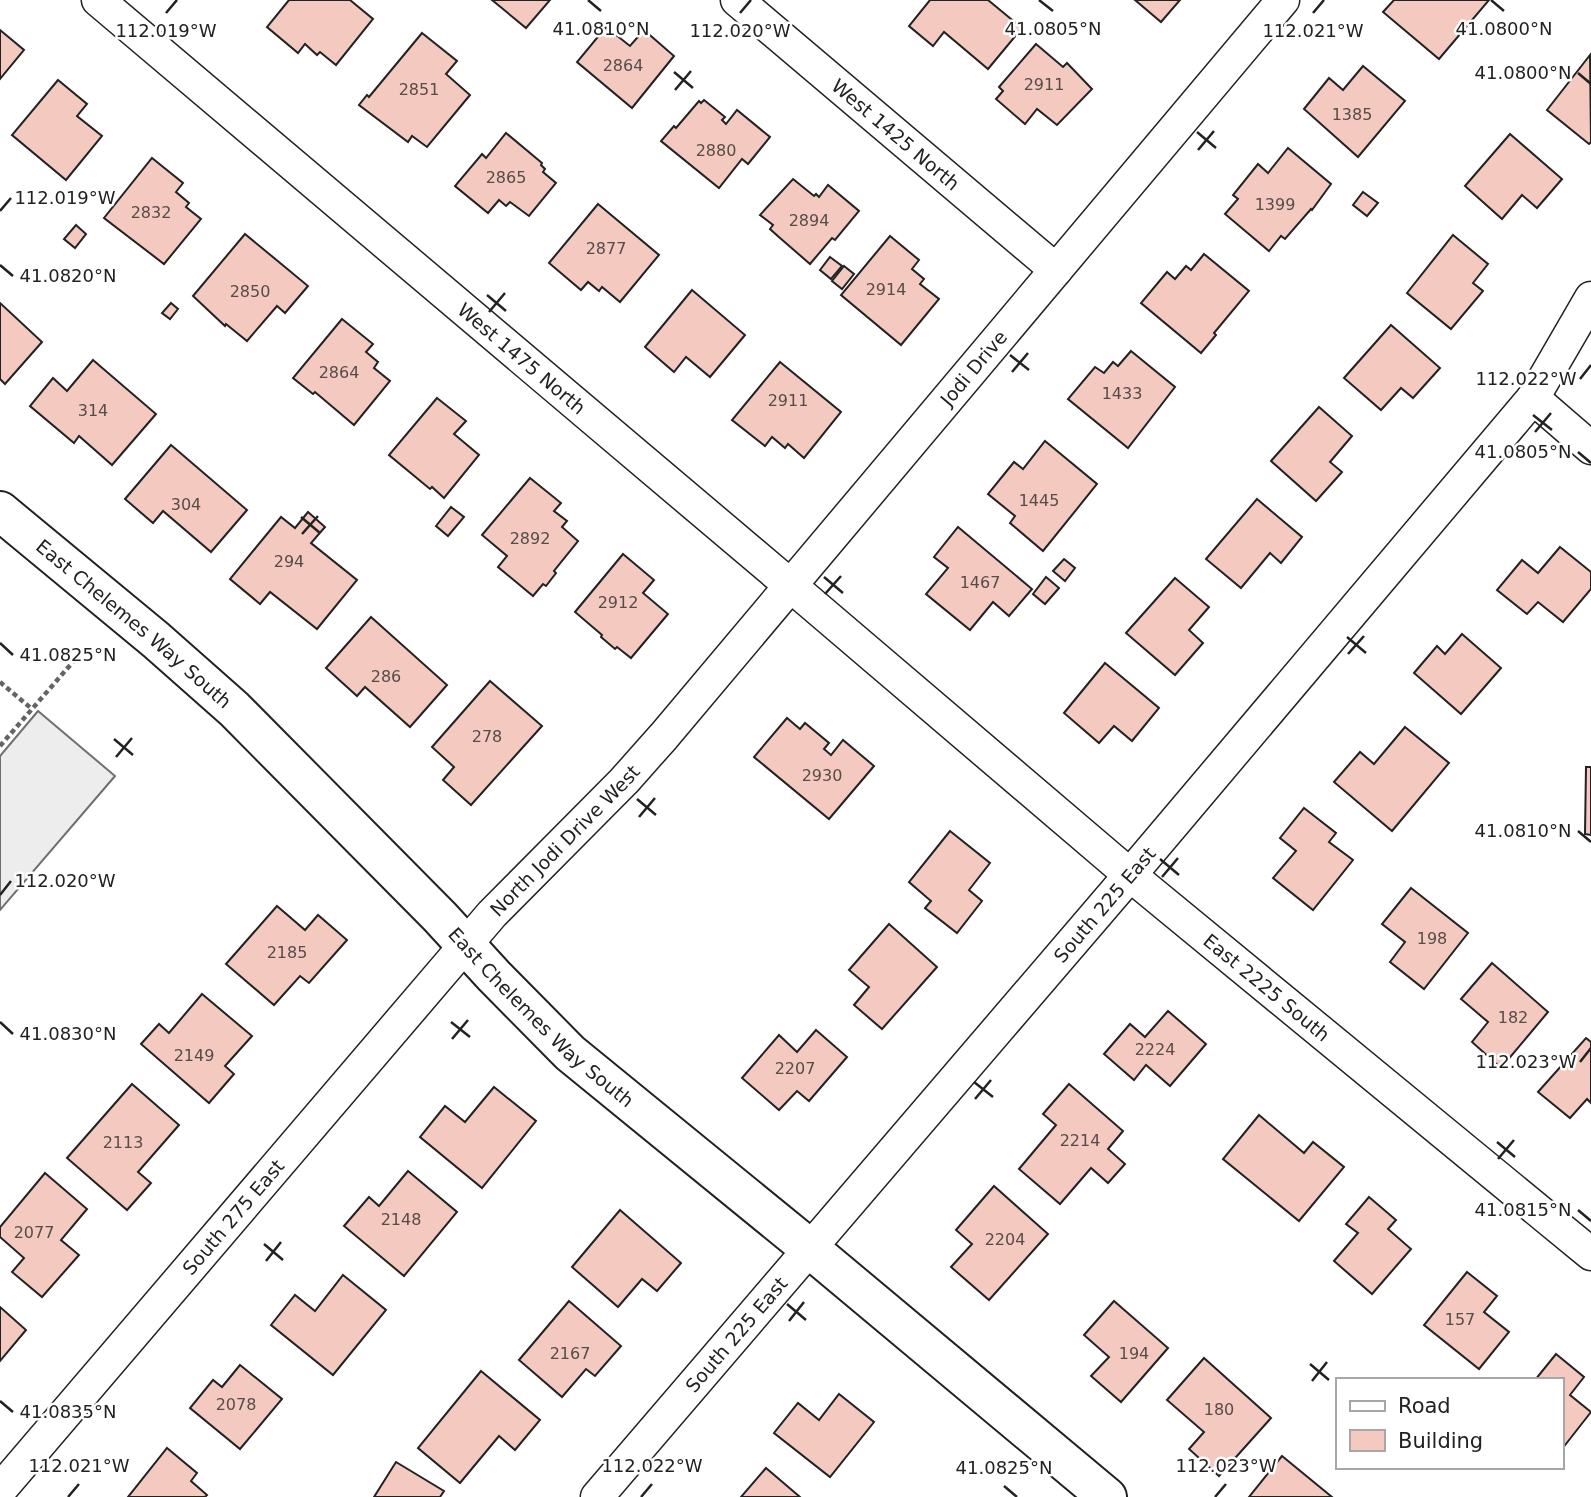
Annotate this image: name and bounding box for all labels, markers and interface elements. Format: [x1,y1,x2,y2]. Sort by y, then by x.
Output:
text: 41.0810°N [553,18,649,39]
text: 41.0805°N [1005,18,1101,39]
text: 41.0800°N [1456,18,1552,39]
text: 112.019°W [115,20,217,41]
text: 112.020°W [689,20,791,41]
text: 112.021°W [1262,20,1364,41]
house number: 2864 [603,56,643,75]
text: 41.0800°N [1475,62,1571,83]
street label: West 1425 North [827,74,964,195]
house number: 2911 [1024,75,1064,94]
house number: 2851 [399,80,439,99]
house number: 1385 [1332,105,1372,124]
house number: 2880 [696,141,736,160]
house number: 2865 [486,168,526,187]
text: 112.019°W [14,187,116,208]
house number: 1399 [1255,195,1295,214]
house number: 2832 [131,203,171,222]
house number: 2894 [789,211,829,230]
house number: 2877 [586,239,626,258]
text: 41.0820°N [20,265,116,286]
house number: 2914 [866,280,906,299]
house number: 2850 [230,282,270,301]
street label: West 1475 North [453,298,590,419]
street label: Jodi Drive [935,326,1011,411]
house number: 2864 [319,363,359,382]
text: 112.022°W [1475,368,1577,389]
house number: 1433 [1102,384,1142,403]
house number: 2911 [768,391,808,410]
house number: 314 [78,401,108,420]
text: 41.0805°N [1475,441,1571,462]
house number: 1445 [1019,491,1059,510]
house number: 304 [171,495,201,514]
house number: 2892 [510,529,550,548]
street label: East Chelemes Way South [32,535,236,713]
house number: 294 [274,552,304,571]
house number: 1467 [960,573,1000,592]
house number: 2912 [598,593,638,612]
text: 41.0825°N [20,644,116,665]
house number: 286 [371,667,401,686]
house number: 278 [472,727,502,746]
street label: North Jodi Drive West [485,760,644,920]
house number: 2930 [802,766,842,785]
text: 41.0810°N [1475,820,1571,841]
street label: South 225 East [1049,843,1160,967]
text: 112.020°W [14,870,116,891]
street label: East Chelemes Way South [444,923,638,1111]
street label: East 2225 South [1199,929,1334,1046]
house number: 198 [1417,929,1447,948]
house number: 2185 [267,943,307,962]
house number: 182 [1498,1008,1528,1027]
text: 41.0830°N [20,1023,116,1044]
house number: 2224 [1135,1040,1175,1059]
house number: 2149 [174,1046,214,1065]
text: 112.023°W [1475,1051,1577,1072]
house number: 2207 [775,1059,815,1078]
house number: 2214 [1060,1131,1100,1150]
house number: 2113 [103,1133,143,1152]
street label: South 275 East [178,1155,289,1279]
text: 41.0815°N [1475,1199,1571,1220]
house number: 2148 [381,1210,421,1229]
house number: 2077 [14,1223,54,1242]
house number: 2204 [985,1230,1025,1249]
street label: South 225 East [681,1272,792,1397]
house number: 157 [1445,1310,1475,1329]
house number: 2167 [550,1344,590,1363]
house number: 194 [1119,1344,1149,1363]
legend [1336,1378,1563,1469]
text: Road [1398,1394,1451,1418]
house number: 2078 [216,1395,256,1414]
house number: 180 [1204,1400,1234,1419]
text: 41.0835°N [20,1401,116,1422]
text: Building [1398,1429,1483,1453]
text: 112.021°W [28,1455,130,1476]
text: 112.022°W [601,1455,703,1476]
text: 112.023°W [1175,1455,1277,1476]
text: 41.0825°N [956,1457,1052,1478]

